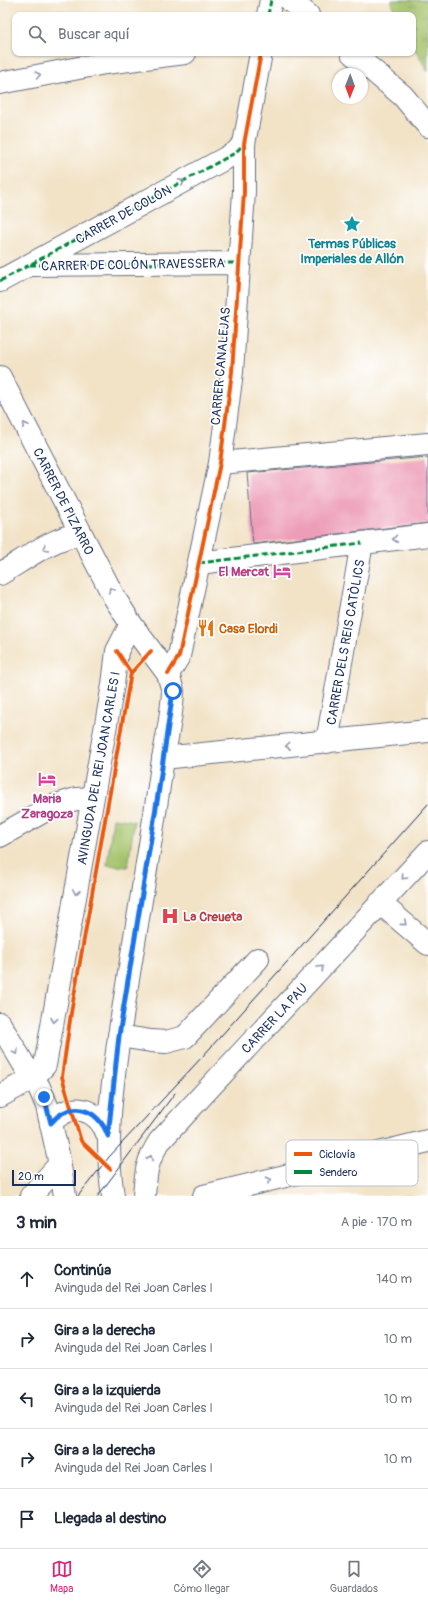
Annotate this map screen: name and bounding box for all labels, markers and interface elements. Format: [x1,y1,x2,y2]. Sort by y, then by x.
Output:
search box [12,12,416,56]
icon: search [26,23,48,45]
text: Buscar aquí [58,25,130,44]
north arrow [332,68,368,104]
one-way arrow [35,72,41,80]
one-way arrow [178,179,185,186]
street label: CARRER DE COLÓN [73,182,174,248]
place icon: Termas Públicas Imperiales de Allón [342,214,362,234]
place label: Termas Públicas Imperiales de Allón [300,236,404,267]
street label: CARRER DE COLÓN TRAVESSERA [41,255,226,275]
street label: CARRER CANALEJAS [208,306,234,426]
one-way arrow [22,422,30,429]
street label: CARRER DE PIZARRO [29,445,97,558]
one-way arrow [392,534,398,543]
one-way arrow [42,543,49,550]
street label: CARRER DELS REIS CATÒLICS [324,558,368,726]
hotel icon: El Mercat [272,561,292,581]
place label: El Mercat [218,564,270,580]
one-way arrow [108,587,115,594]
restaurant icon: Casa Elordi [196,618,216,638]
place label: Casa Elordi [219,621,278,637]
street label: AVINGUDA DEL REI JOAN CARLES I [74,670,124,866]
route start [164,682,182,700]
one-way arrow [285,741,291,750]
hotel icon: Maria Zaragoza [37,769,57,789]
place label: Maria Zaragoza [21,791,73,822]
one-way arrow [401,872,409,880]
one-way arrow [72,889,81,895]
hospital icon: La Creueta [160,906,180,926]
place label: La Creueta [183,909,242,925]
one-way arrow [399,919,407,926]
one-way arrow [316,965,323,972]
street label: CARRER LA PAU [238,980,311,1057]
one-way arrow [50,1017,59,1023]
one-way arrow [11,1048,18,1055]
route end [35,1088,53,1106]
legend [286,1140,418,1186]
text: Ciclovía [319,1148,355,1161]
one-way arrow [146,1155,154,1162]
text: Sendero [319,1166,357,1179]
scale bar [12,1168,76,1187]
text: 20 m [18,1170,44,1183]
one-way arrow [266,1177,272,1185]
text: 3 min [16,1212,57,1233]
text: A pie · 170 m [341,1214,412,1230]
text: Continúa [54,1261,111,1280]
icon: ahead [16,1268,38,1290]
text: 140 m [376,1271,412,1287]
text: Avinguda del Rei Joan Carles I [54,1280,213,1296]
text: Gira a la derecha [54,1321,155,1340]
icon: right [16,1328,38,1350]
text: 10 m [384,1331,412,1347]
text: Avinguda del Rei Joan Carles I [54,1340,213,1356]
text: Gira a la izquierda [54,1381,161,1400]
icon: left [16,1388,38,1410]
text: 10 m [384,1391,412,1407]
text: Avinguda del Rei Joan Carles I [54,1400,213,1416]
text: Gira a la derecha [54,1441,155,1460]
icon: right [16,1448,38,1470]
text: 10 m [384,1451,412,1467]
text: Avinguda del Rei Joan Carles I [54,1460,213,1476]
icon: arrive [16,1508,38,1530]
text: Llegada al destino [54,1509,166,1528]
tab: Mapa [50,1558,73,1595]
tab: Cómo llegar [174,1558,230,1595]
tab: Guardados [330,1558,378,1595]

